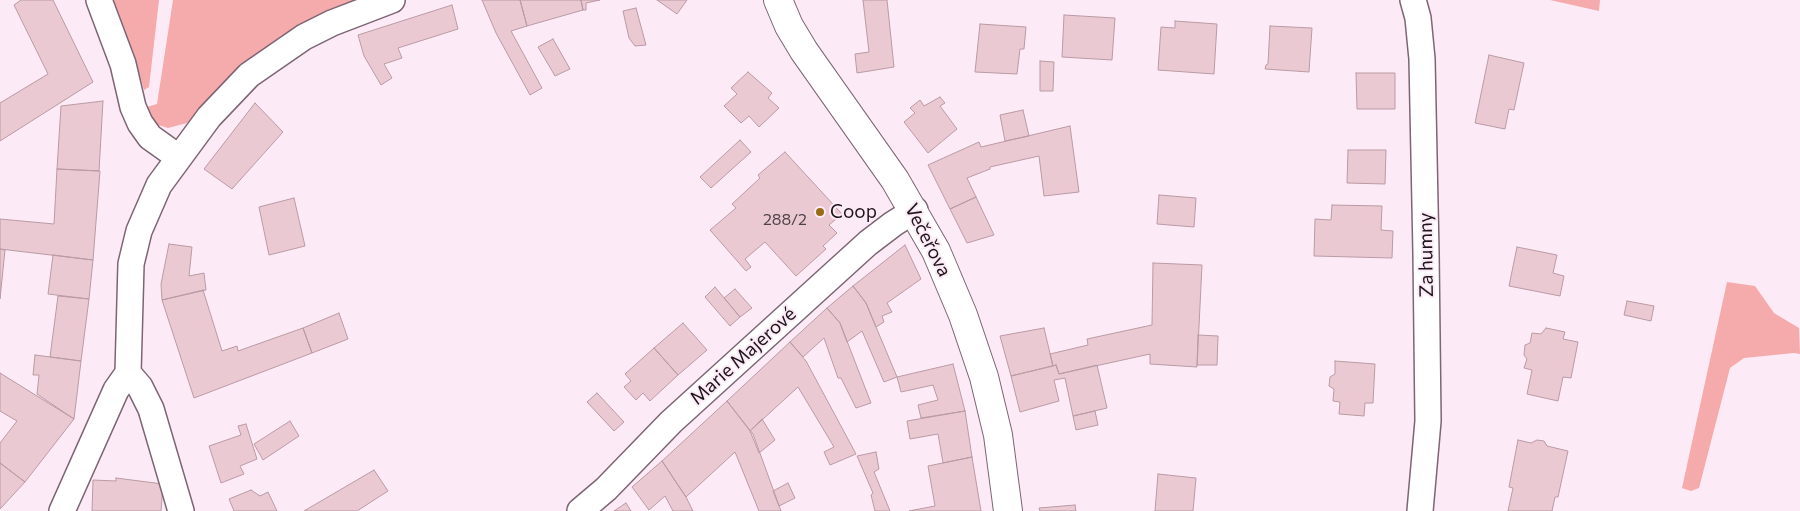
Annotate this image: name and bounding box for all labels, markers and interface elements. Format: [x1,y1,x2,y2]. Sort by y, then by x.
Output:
street label: Večeřova [900,200,956,280]
place label: Coop [830,201,877,223]
marker: Coop [814,206,826,218]
house number: 288/2 [763,210,807,230]
street label: Za humny [1414,212,1438,298]
street label: Marie Majerové [685,302,801,410]

